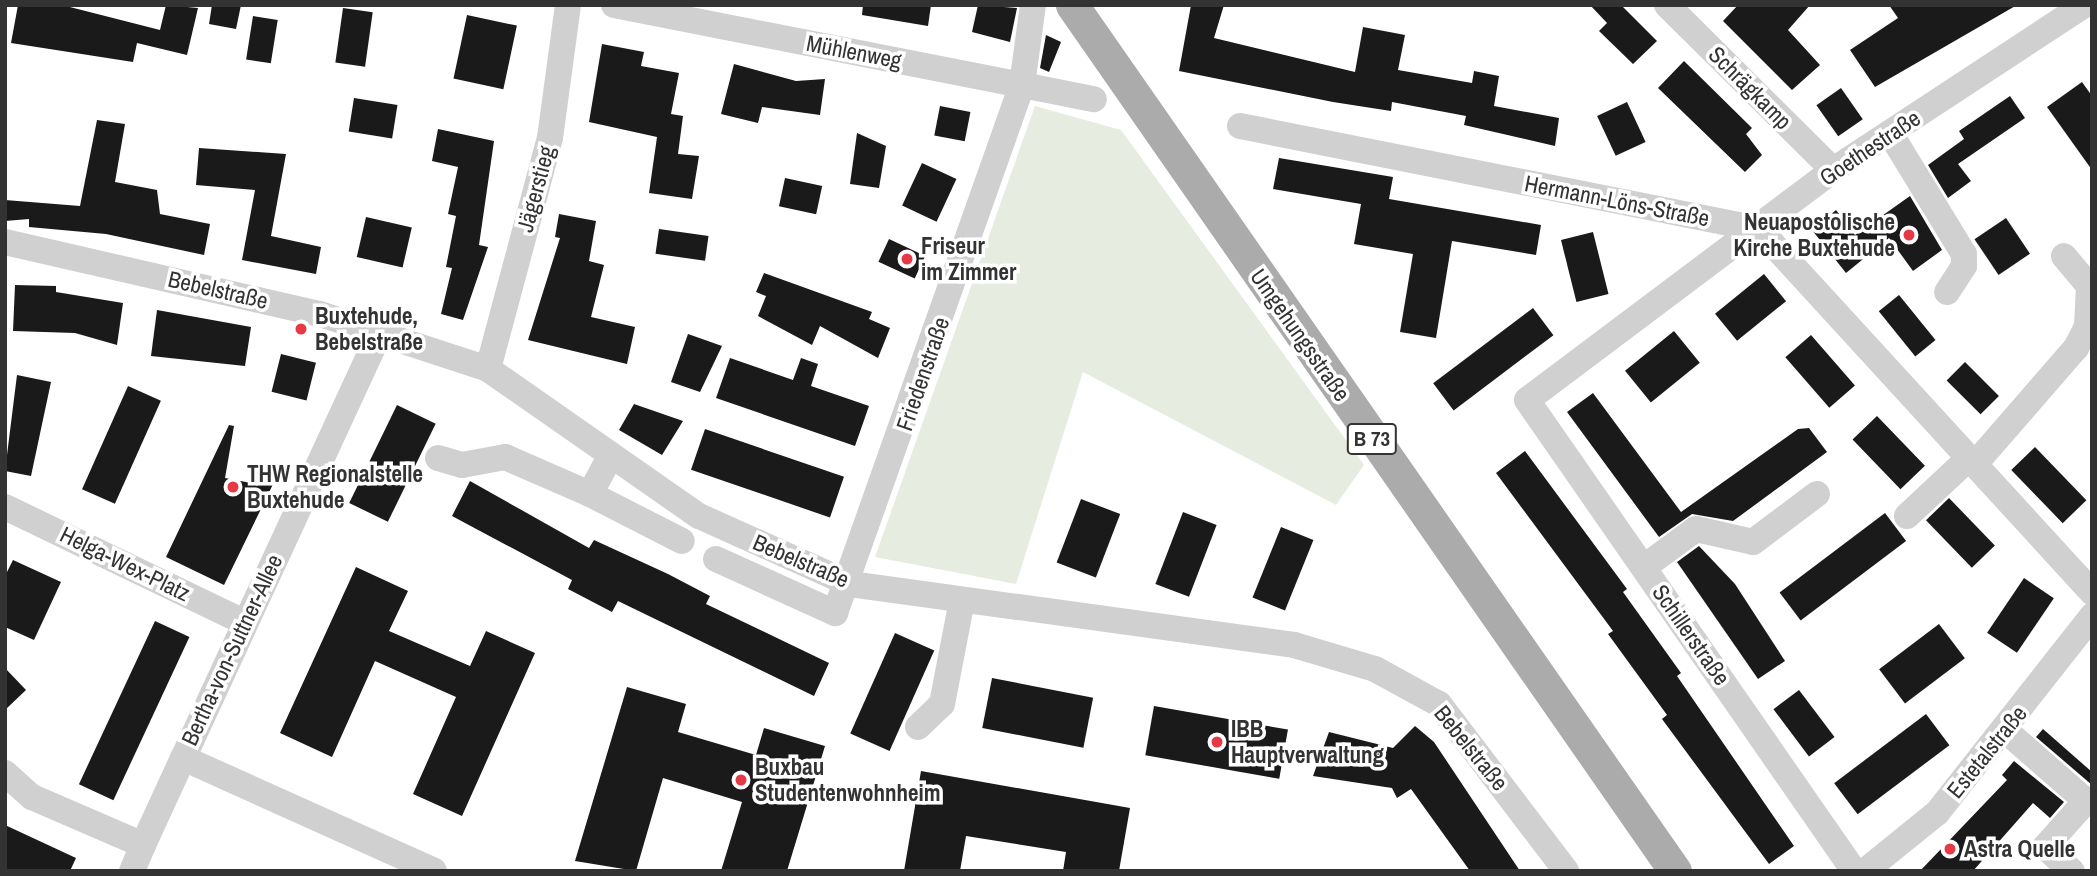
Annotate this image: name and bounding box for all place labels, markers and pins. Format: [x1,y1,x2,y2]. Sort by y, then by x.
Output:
place label: Neuapostolische Kirche Buxtehude [1734,208,1895,262]
marker: Neuapostolische Kirche Buxtehude [1901,227,1917,243]
place label: Friseur im Zimmer [921,232,1016,286]
marker: Friseur im Zimmer [899,251,915,267]
place label: Buxtehude, Bebelstraße [315,302,423,356]
marker: Buxtehude, Bebelstraße [293,321,309,337]
place label: THW Regionalstelle Buxtehude [247,460,423,514]
marker: THW Regionalstelle Buxtehude [225,479,241,495]
place label: IBB Hauptverwaltung [1231,715,1384,769]
marker: IBB Hauptverwaltung [1209,734,1225,750]
place label: Buxbau Studentenwohnheim [755,753,940,807]
marker: Buxbau Studentenwohnheim [733,772,749,788]
place label: Astra Quelle [1964,835,2075,863]
marker: Astra Quelle [1942,841,1958,857]

